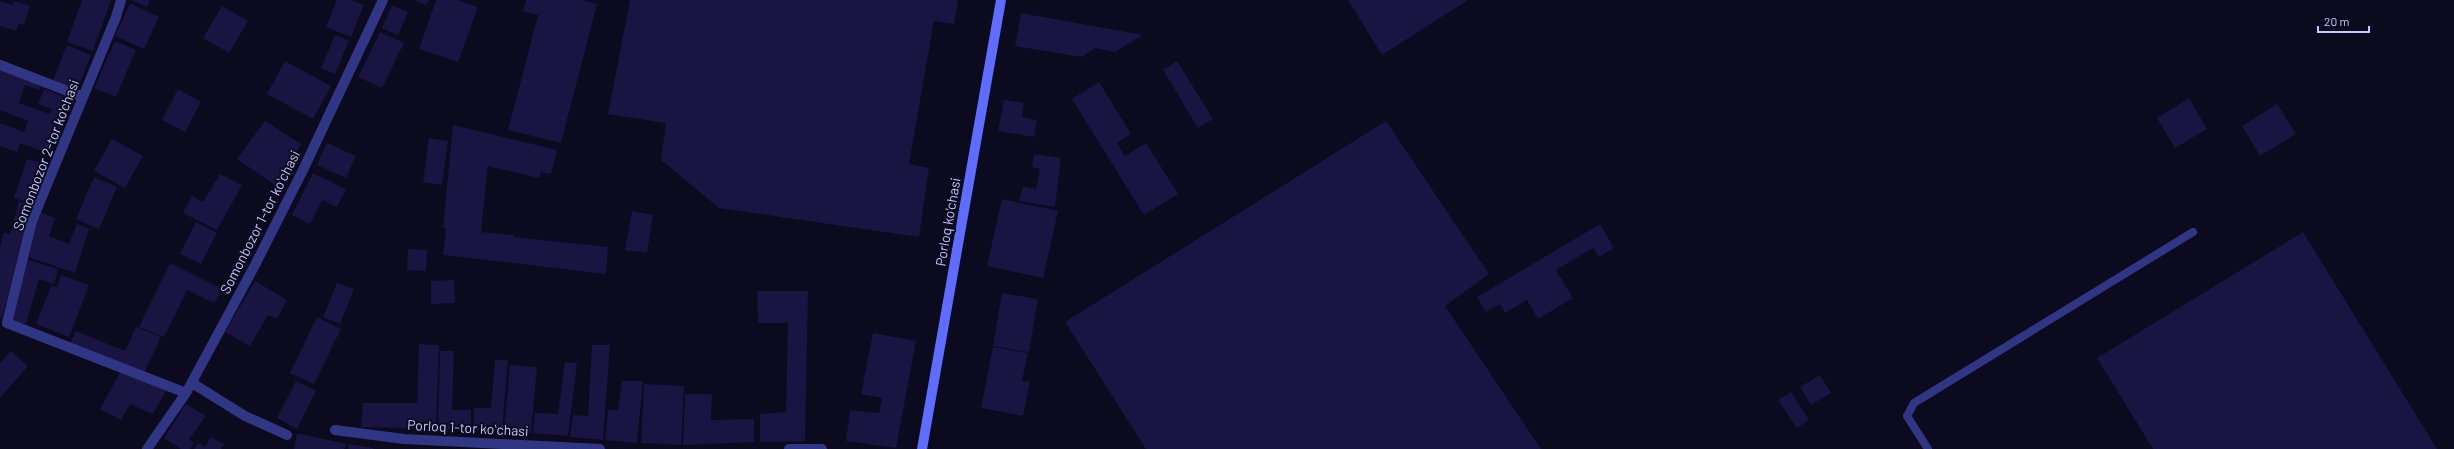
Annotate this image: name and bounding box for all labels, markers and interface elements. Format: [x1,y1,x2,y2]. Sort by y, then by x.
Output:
scale bar [2318,8,2369,34]
text: 20 m [2324,14,2350,28]
street label: Somonbozor 2-tor ko'chasi [9,77,82,233]
street label: Somonbozor 1-tor koʻchasi [216,147,303,296]
street label: Porloq ko'chasi [931,176,964,268]
street label: Porloq 1-tor koʻchasi [407,416,529,439]

